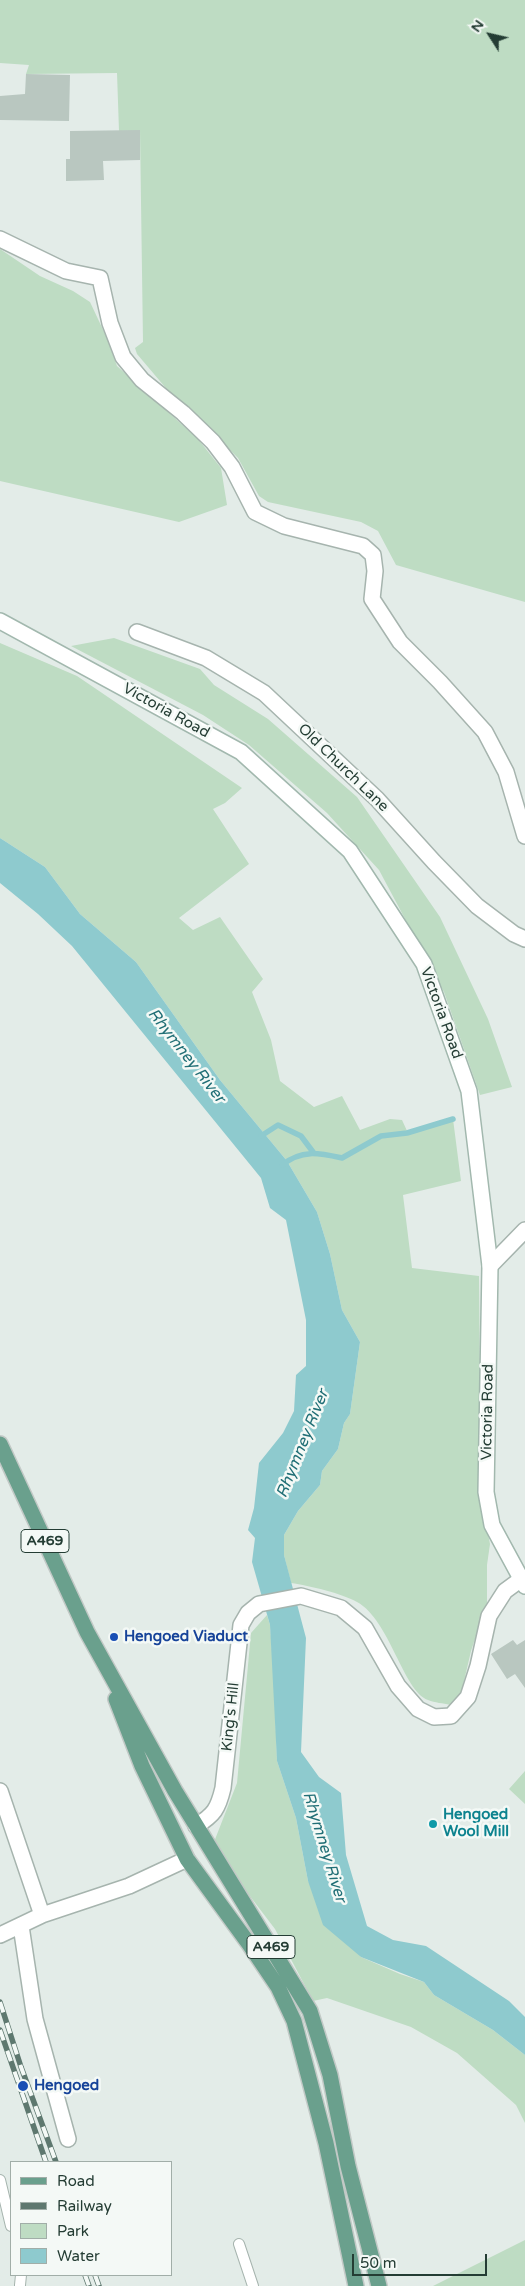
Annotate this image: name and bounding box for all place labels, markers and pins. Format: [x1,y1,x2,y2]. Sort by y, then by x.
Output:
place label: Hengoed Viaduct [124,1628,248,1646]
marker: Hengoed Viaduct [108,1631,120,1643]
place label: Hengoed Wool Mill [443,1806,509,1841]
marker: Hengoed Wool Mill [427,1818,439,1830]
place label: Hengoed [34,2077,99,2095]
marker: Hengoed [16,2079,30,2093]

